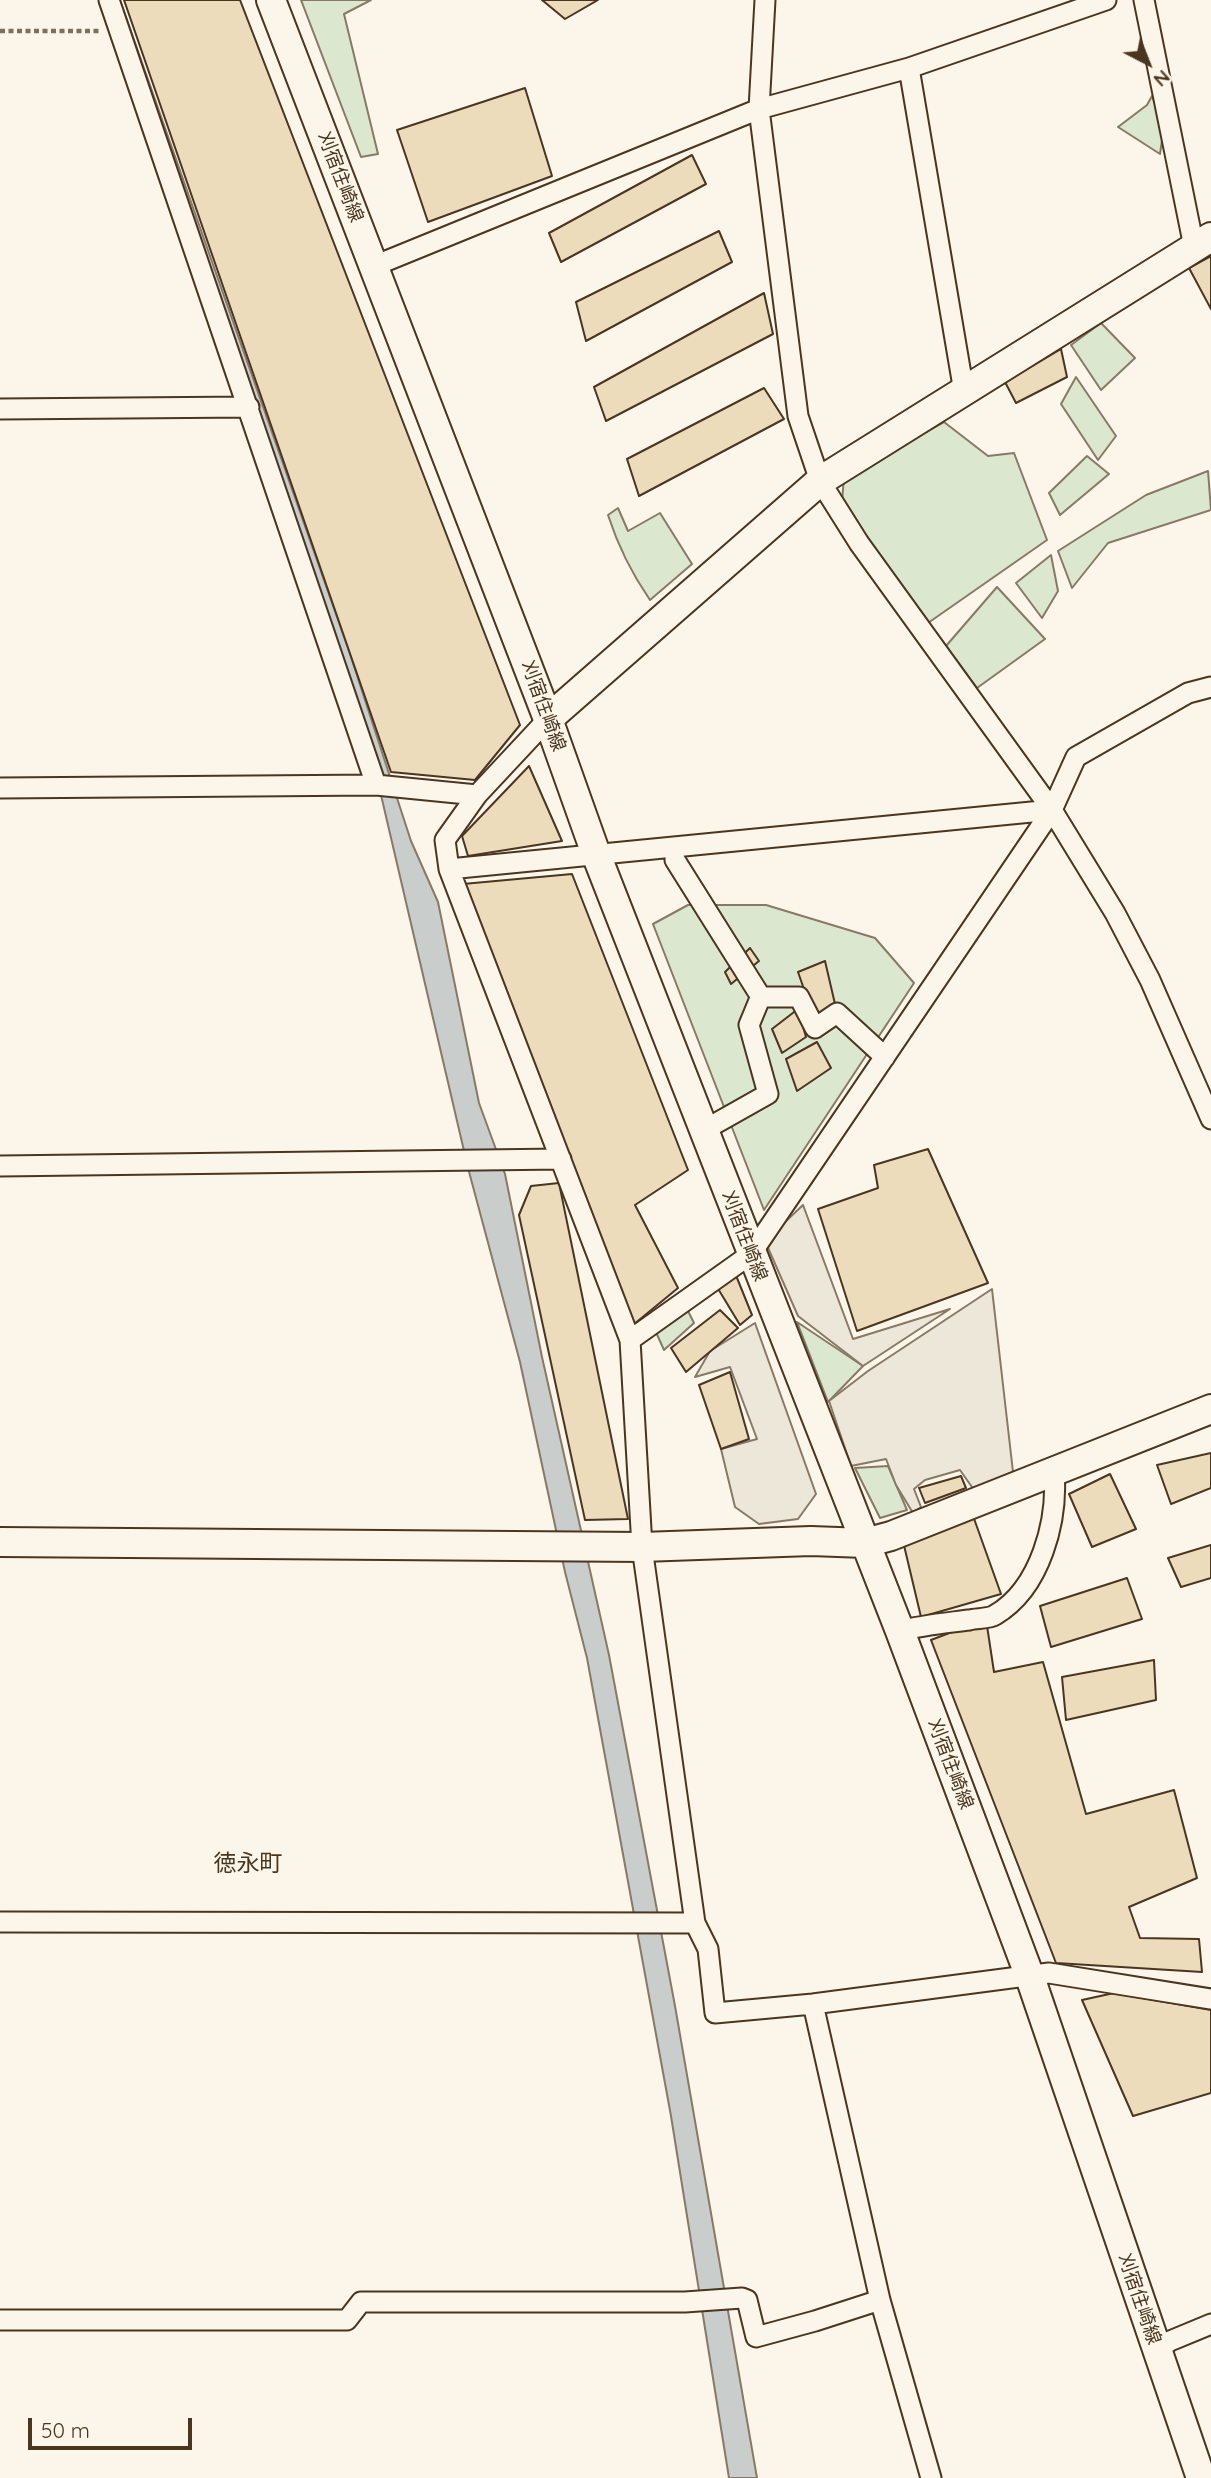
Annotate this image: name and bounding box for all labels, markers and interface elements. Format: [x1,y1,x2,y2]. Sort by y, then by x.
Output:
north arrow [1113,28,1183,98]
text: N [1149,65,1175,92]
street label: 刈宿住崎線 [312,129,368,225]
street label: 刈宿住崎線 [516,657,570,755]
street label: 刈宿住崎線 [716,1188,772,1284]
street label: 刈宿住崎線 [922,1716,978,1812]
district label: 徳永町 [214,1850,282,1878]
street label: 刈宿住崎線 [1113,2250,1165,2348]
scale bar [32,2404,196,2448]
text: 50 m [41,2417,90,2443]

